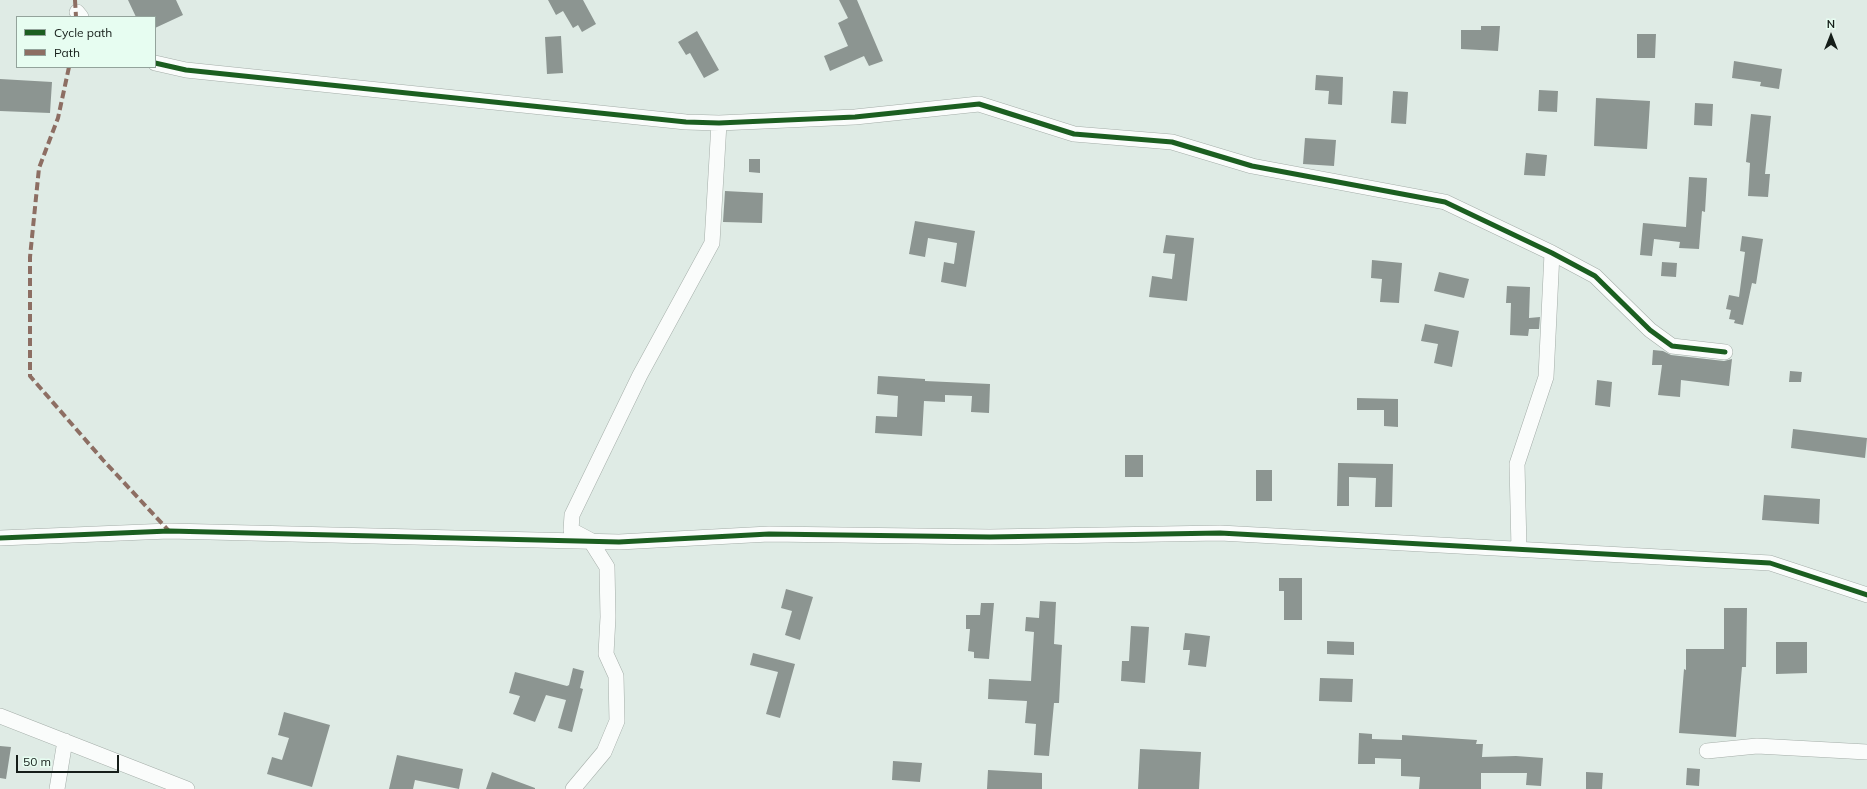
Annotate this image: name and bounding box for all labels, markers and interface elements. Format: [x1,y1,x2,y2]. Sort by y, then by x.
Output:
legend [16,16,156,68]
north arrow [1811,16,1851,56]
text: N [1827,17,1835,31]
text: Cycle path [54,25,112,40]
text: Path [54,45,80,60]
scale bar [18,747,121,773]
text: 50 m [23,754,51,769]

